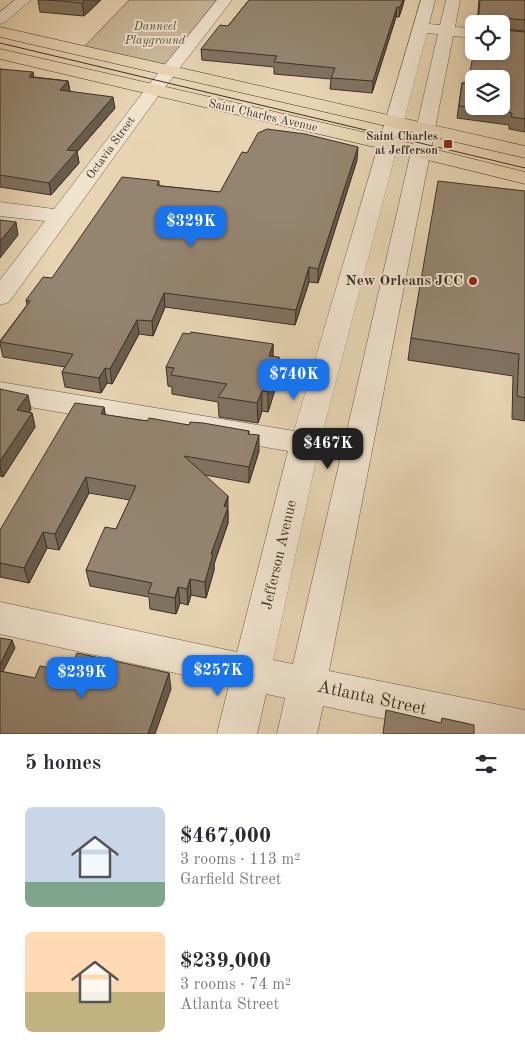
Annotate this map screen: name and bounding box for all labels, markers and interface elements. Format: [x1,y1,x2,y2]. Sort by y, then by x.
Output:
map controls [465,15,510,115]
button: locate [465,15,510,60]
park label: Danneel Playground [124,21,186,47]
button: layers [465,70,510,115]
street label: Saint Charles Avenue [207,98,319,134]
street label: Octavia Street [84,115,138,181]
place label: Saint Charles at Jefferson [366,131,438,157]
marker: Saint Charles at Jefferson [442,138,454,150]
pin: $329K [156,206,226,248]
text: $329K [166,214,216,230]
place label: New Orleans JCC [345,274,463,289]
marker: New Orleans JCC [467,275,479,287]
pin: $740K [259,358,329,401]
text: $740K [269,367,319,383]
pin: $467K [293,428,363,470]
text: $467K [303,436,353,452]
street label: Jefferson Avenue [260,499,300,611]
pin: $257K [183,654,253,697]
pin: $239K [47,656,117,699]
text: $257K [193,663,243,679]
text: $239K [57,665,107,681]
street label: Atlanta Street [316,678,428,718]
icon: filters [472,750,500,778]
text: 5 homes [25,753,101,774]
text: $467,000 [180,826,271,847]
icon: home [65,827,125,887]
text: 3 rooms · 113 m² [180,852,300,868]
text: Garfield Street [180,872,281,888]
text: $239,000 [180,951,271,972]
icon: home [65,952,125,1012]
text: 3 rooms · 74 m² [180,977,291,993]
text: Atlanta Street [180,997,279,1013]

